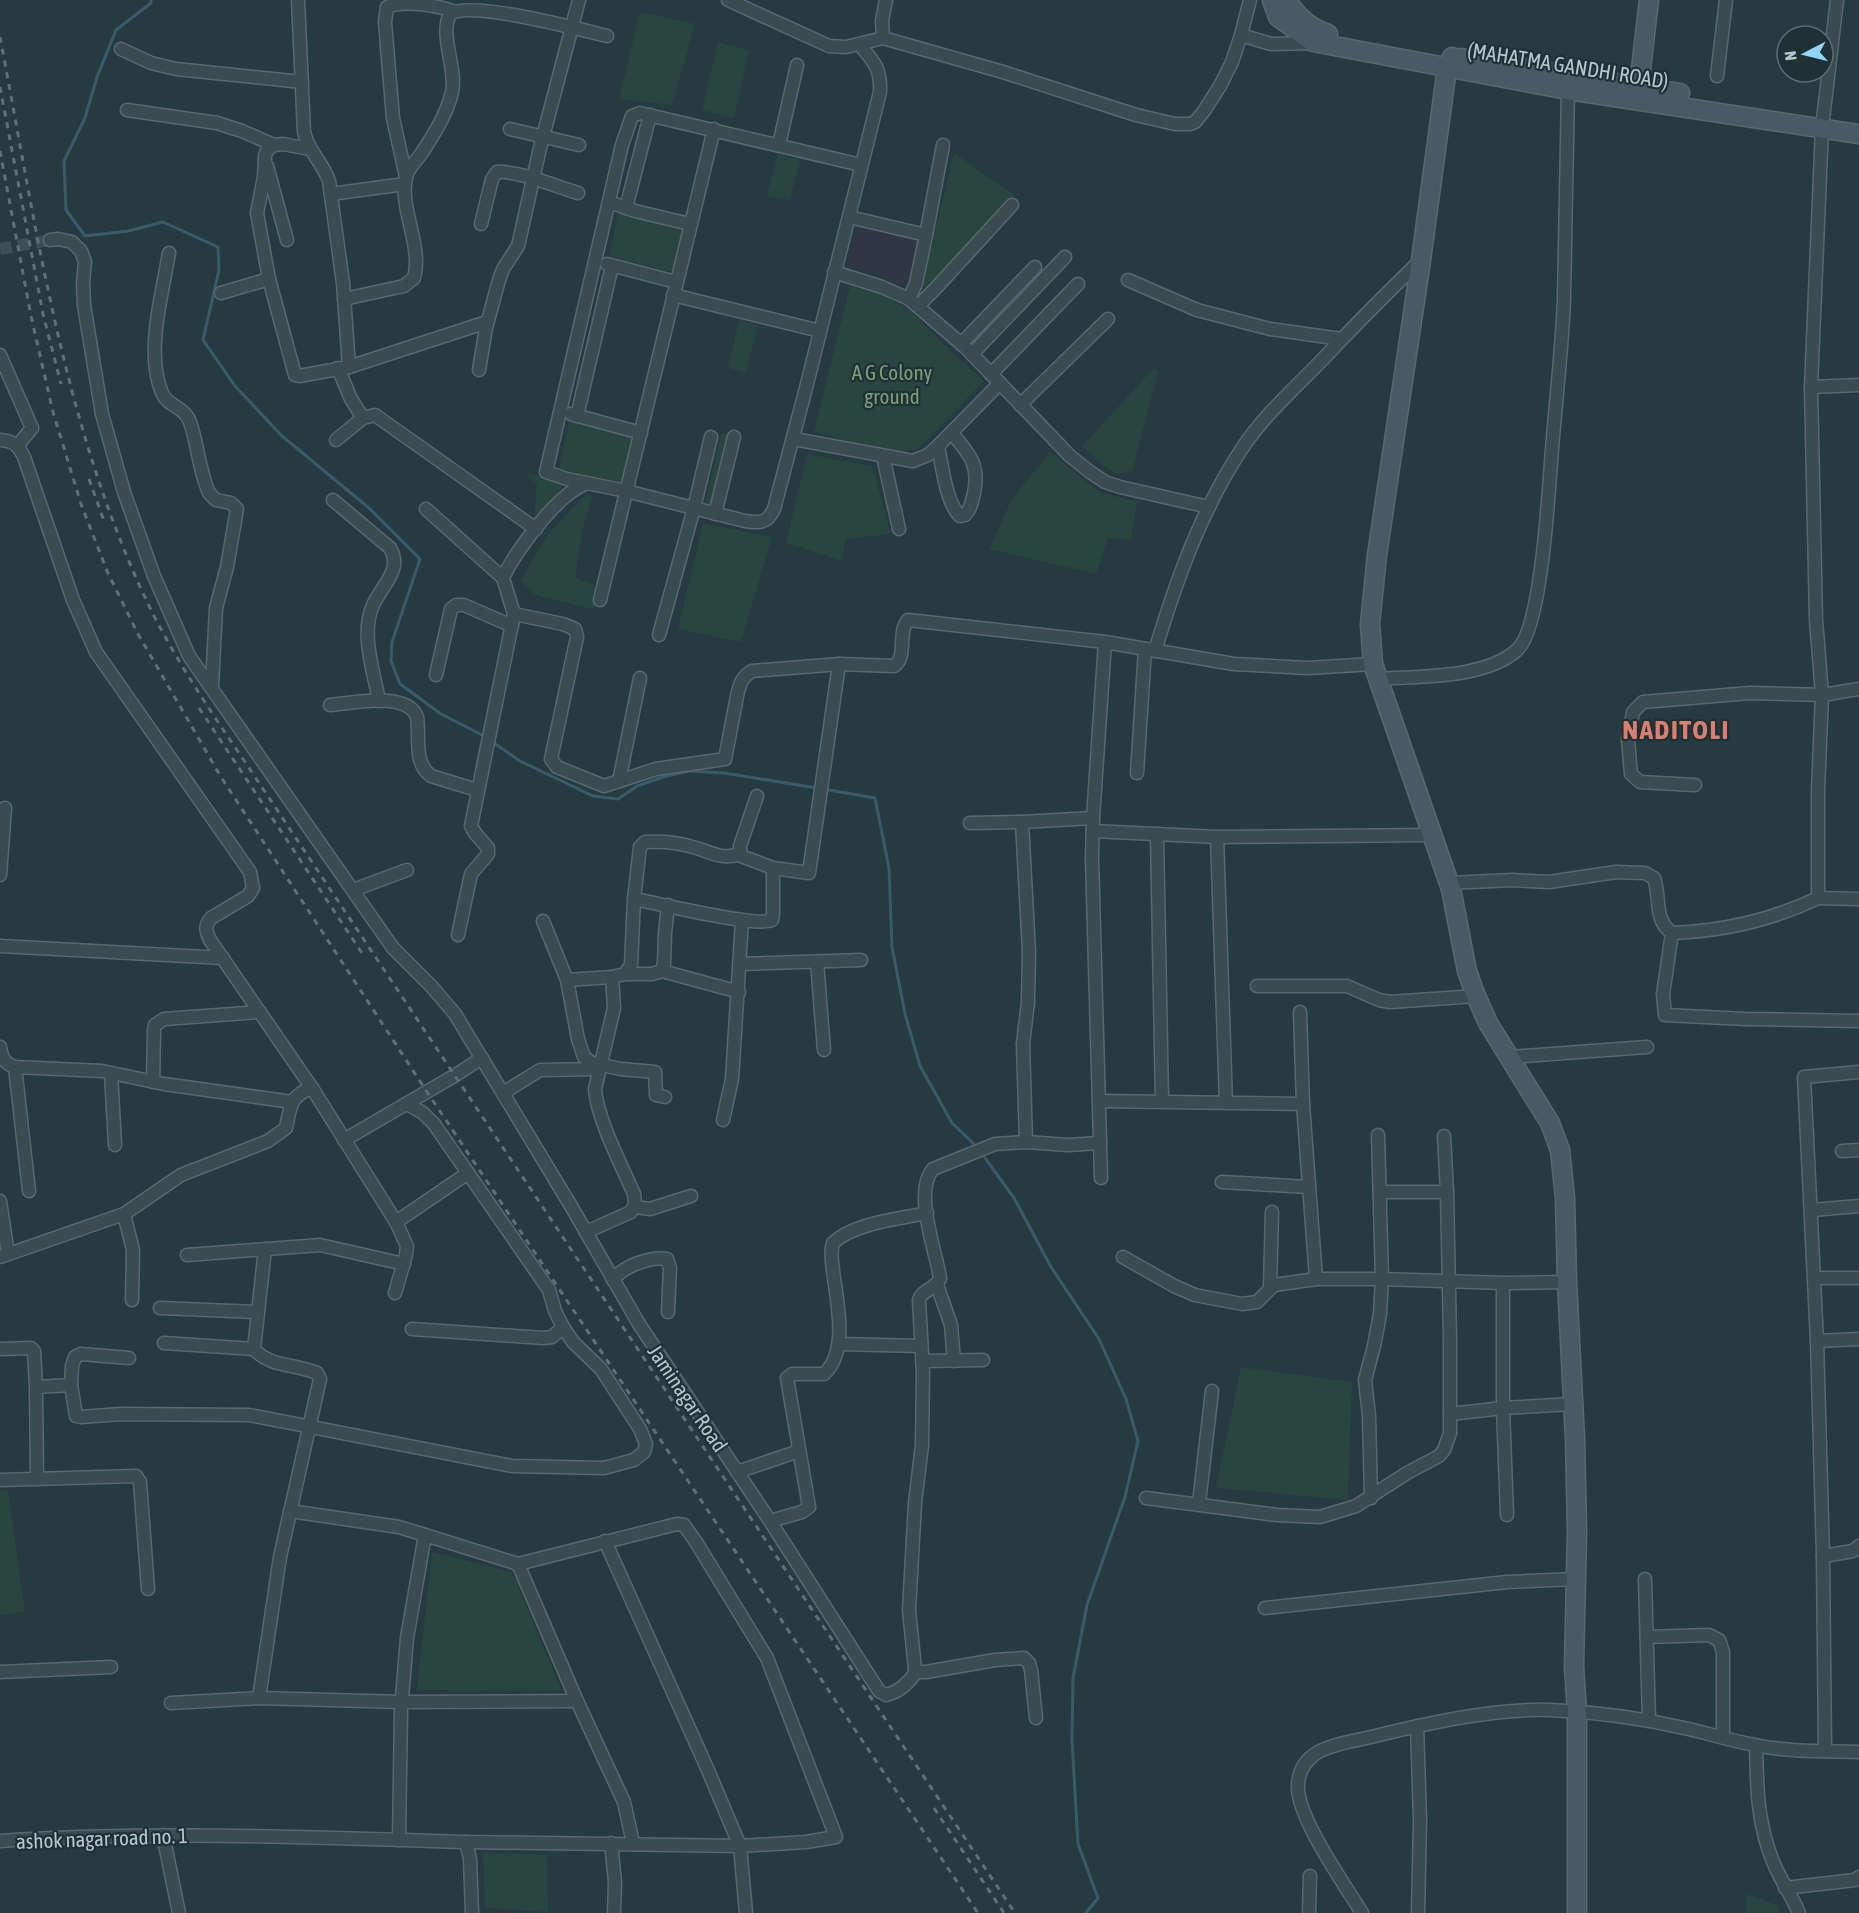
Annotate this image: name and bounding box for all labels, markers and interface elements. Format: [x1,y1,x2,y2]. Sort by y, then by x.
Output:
north arrow [1775,24,1835,84]
street label: (MAHATMA GANDHI ROAD) [1466,37,1670,93]
text: N [1781,50,1800,62]
park label: A G Colony ground [852,360,933,408]
district label: NADITOLI [1622,714,1730,745]
street label: Jaminagar Road [643,1340,733,1456]
street label: ashok nagar road no. 1 [16,1823,188,1853]

